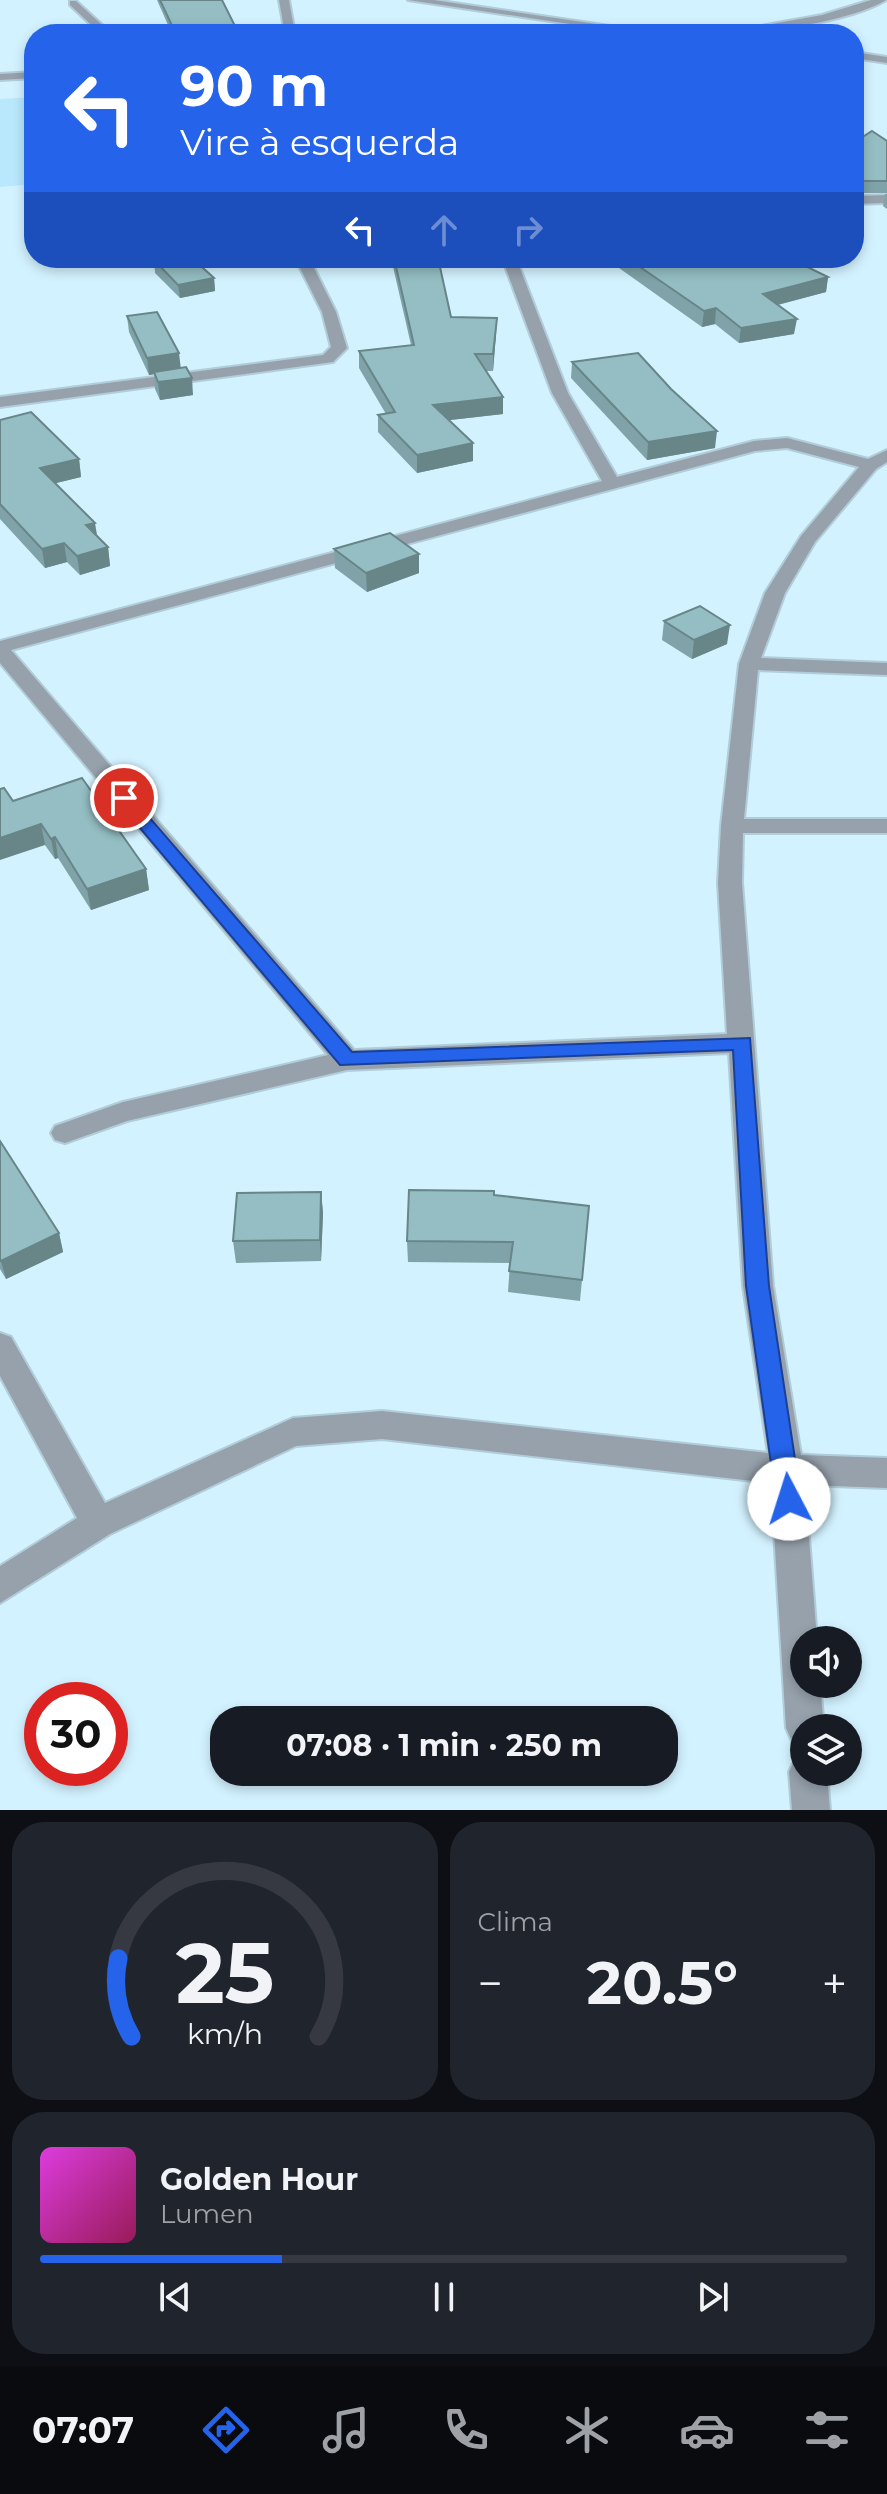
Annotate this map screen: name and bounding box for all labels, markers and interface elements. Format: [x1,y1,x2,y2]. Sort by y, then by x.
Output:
text: 90 m [180,52,328,120]
icon: left [48,56,152,160]
text: Vire à esquerda [180,120,459,164]
icon: left [338,208,382,252]
icon: ahead [422,208,466,252]
icon: right [506,208,550,252]
pin [90,764,158,832]
icon: arrive [102,776,146,820]
position arrow [747,1457,831,1541]
map controls [790,1626,862,1786]
button: sound [790,1626,862,1698]
speed limit sign: 30 [24,1682,128,1786]
button: layers [790,1714,862,1786]
text: 07:08 · 1 min · 250 m [286,1727,602,1764]
text: Clima [478,1906,553,1938]
text: 25 [175,1922,274,2024]
text: 20.5° [587,1946,738,2019]
text: − [478,1956,503,2010]
text: + [822,1956,847,2010]
text: km/h [187,2016,263,2051]
text: Golden Hour [160,2161,358,2198]
text: Lumen [160,2198,253,2230]
icon: previous [153,2275,197,2319]
icon: pause [422,2275,466,2319]
icon: next [691,2275,735,2319]
icon: directions [198,2402,254,2458]
icon: music [318,2402,374,2458]
icon: phone [438,2402,494,2458]
icon: climate [559,2402,615,2458]
icon: car [679,2402,735,2458]
icon: filters [799,2402,855,2458]
text: 07:07 [32,2408,134,2452]

